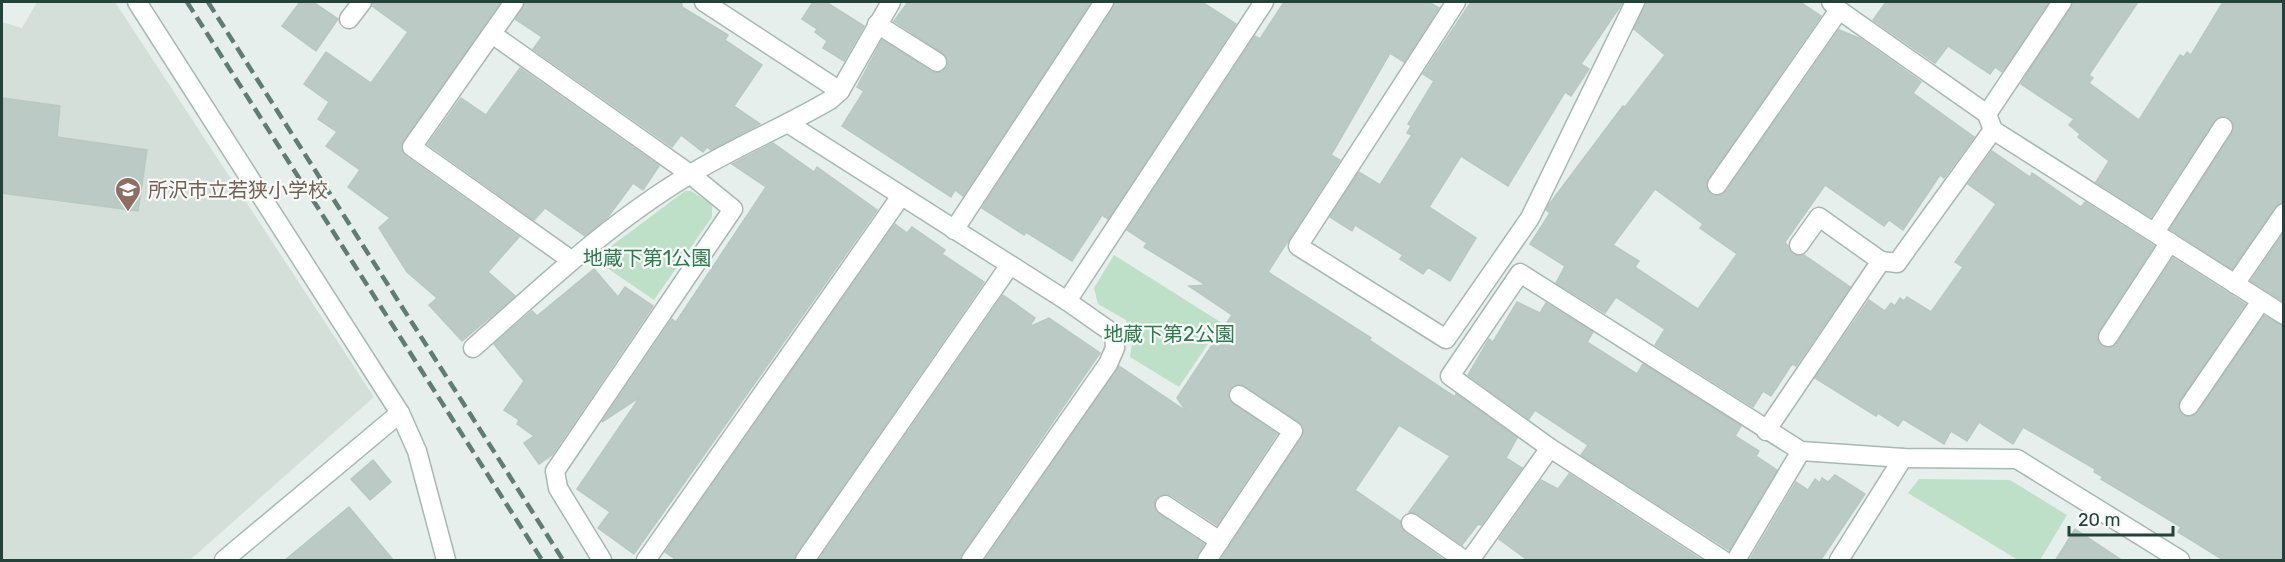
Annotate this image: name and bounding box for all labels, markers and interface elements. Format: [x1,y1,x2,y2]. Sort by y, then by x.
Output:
school or university icon: 所沢市立若狭小学校 [113,175,143,213]
place label: 所沢市立若狭小学校 [148,178,328,202]
park label: 地蔵下第1公園 [583,246,711,270]
park label: 地蔵下第2公園 [1103,322,1235,346]
scale bar [2069,499,2172,537]
text: 20 m [2078,509,2120,531]

